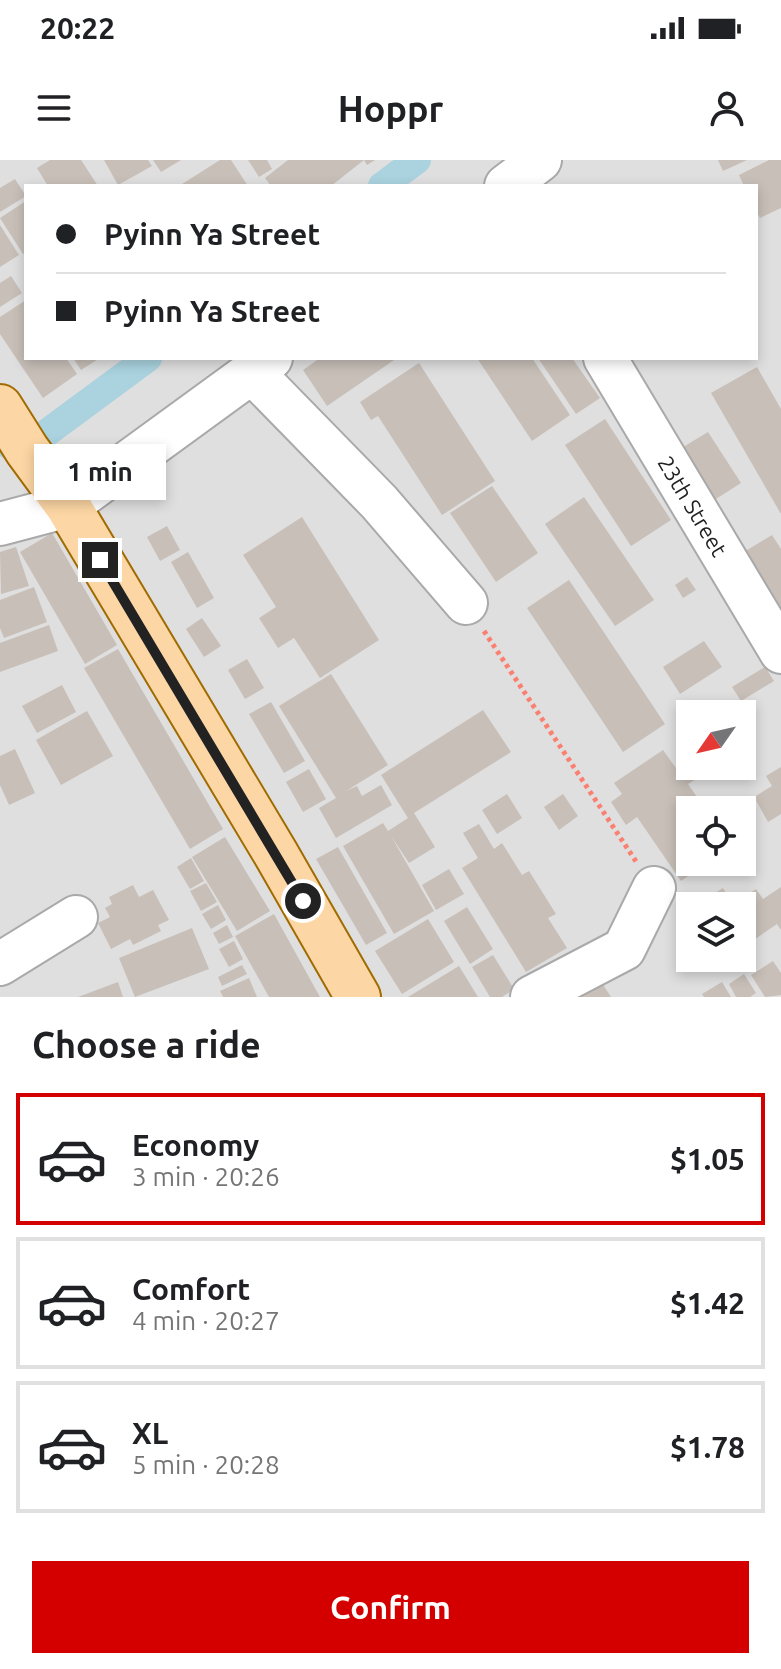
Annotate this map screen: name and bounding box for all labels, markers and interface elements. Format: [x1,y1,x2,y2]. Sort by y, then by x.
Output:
text: 20:22 [40,11,115,45]
icon: menu [32,86,76,130]
icon: person [705,86,749,130]
text: Hoppr [338,88,443,129]
text: Pyinn Ya Street [104,217,320,251]
text: Pyinn Ya Street [104,294,320,328]
callout: 1 min [34,444,166,500]
street label: 23th Street [654,451,733,561]
text: 1 min [67,457,133,486]
route end [82,542,118,578]
north arrow [676,700,756,780]
map controls [676,700,756,972]
button: locate [676,796,756,876]
route start [285,883,321,919]
button: layers [676,892,756,972]
text: Choose a ride [32,1024,261,1065]
icon: car [36,1123,108,1195]
text: Economy [132,1128,259,1162]
text: $1.05 [670,1142,745,1176]
text: 3 min · 20:26 [132,1162,280,1191]
icon: car [36,1267,108,1339]
text: Comfort [132,1272,250,1306]
text: $1.42 [670,1286,745,1320]
text: 4 min · 20:27 [132,1306,280,1335]
icon: car [36,1411,108,1483]
text: XL [132,1416,168,1450]
text: $1.78 [670,1430,745,1464]
text: 5 min · 20:28 [132,1450,280,1479]
button: Confirm [32,1561,749,1653]

